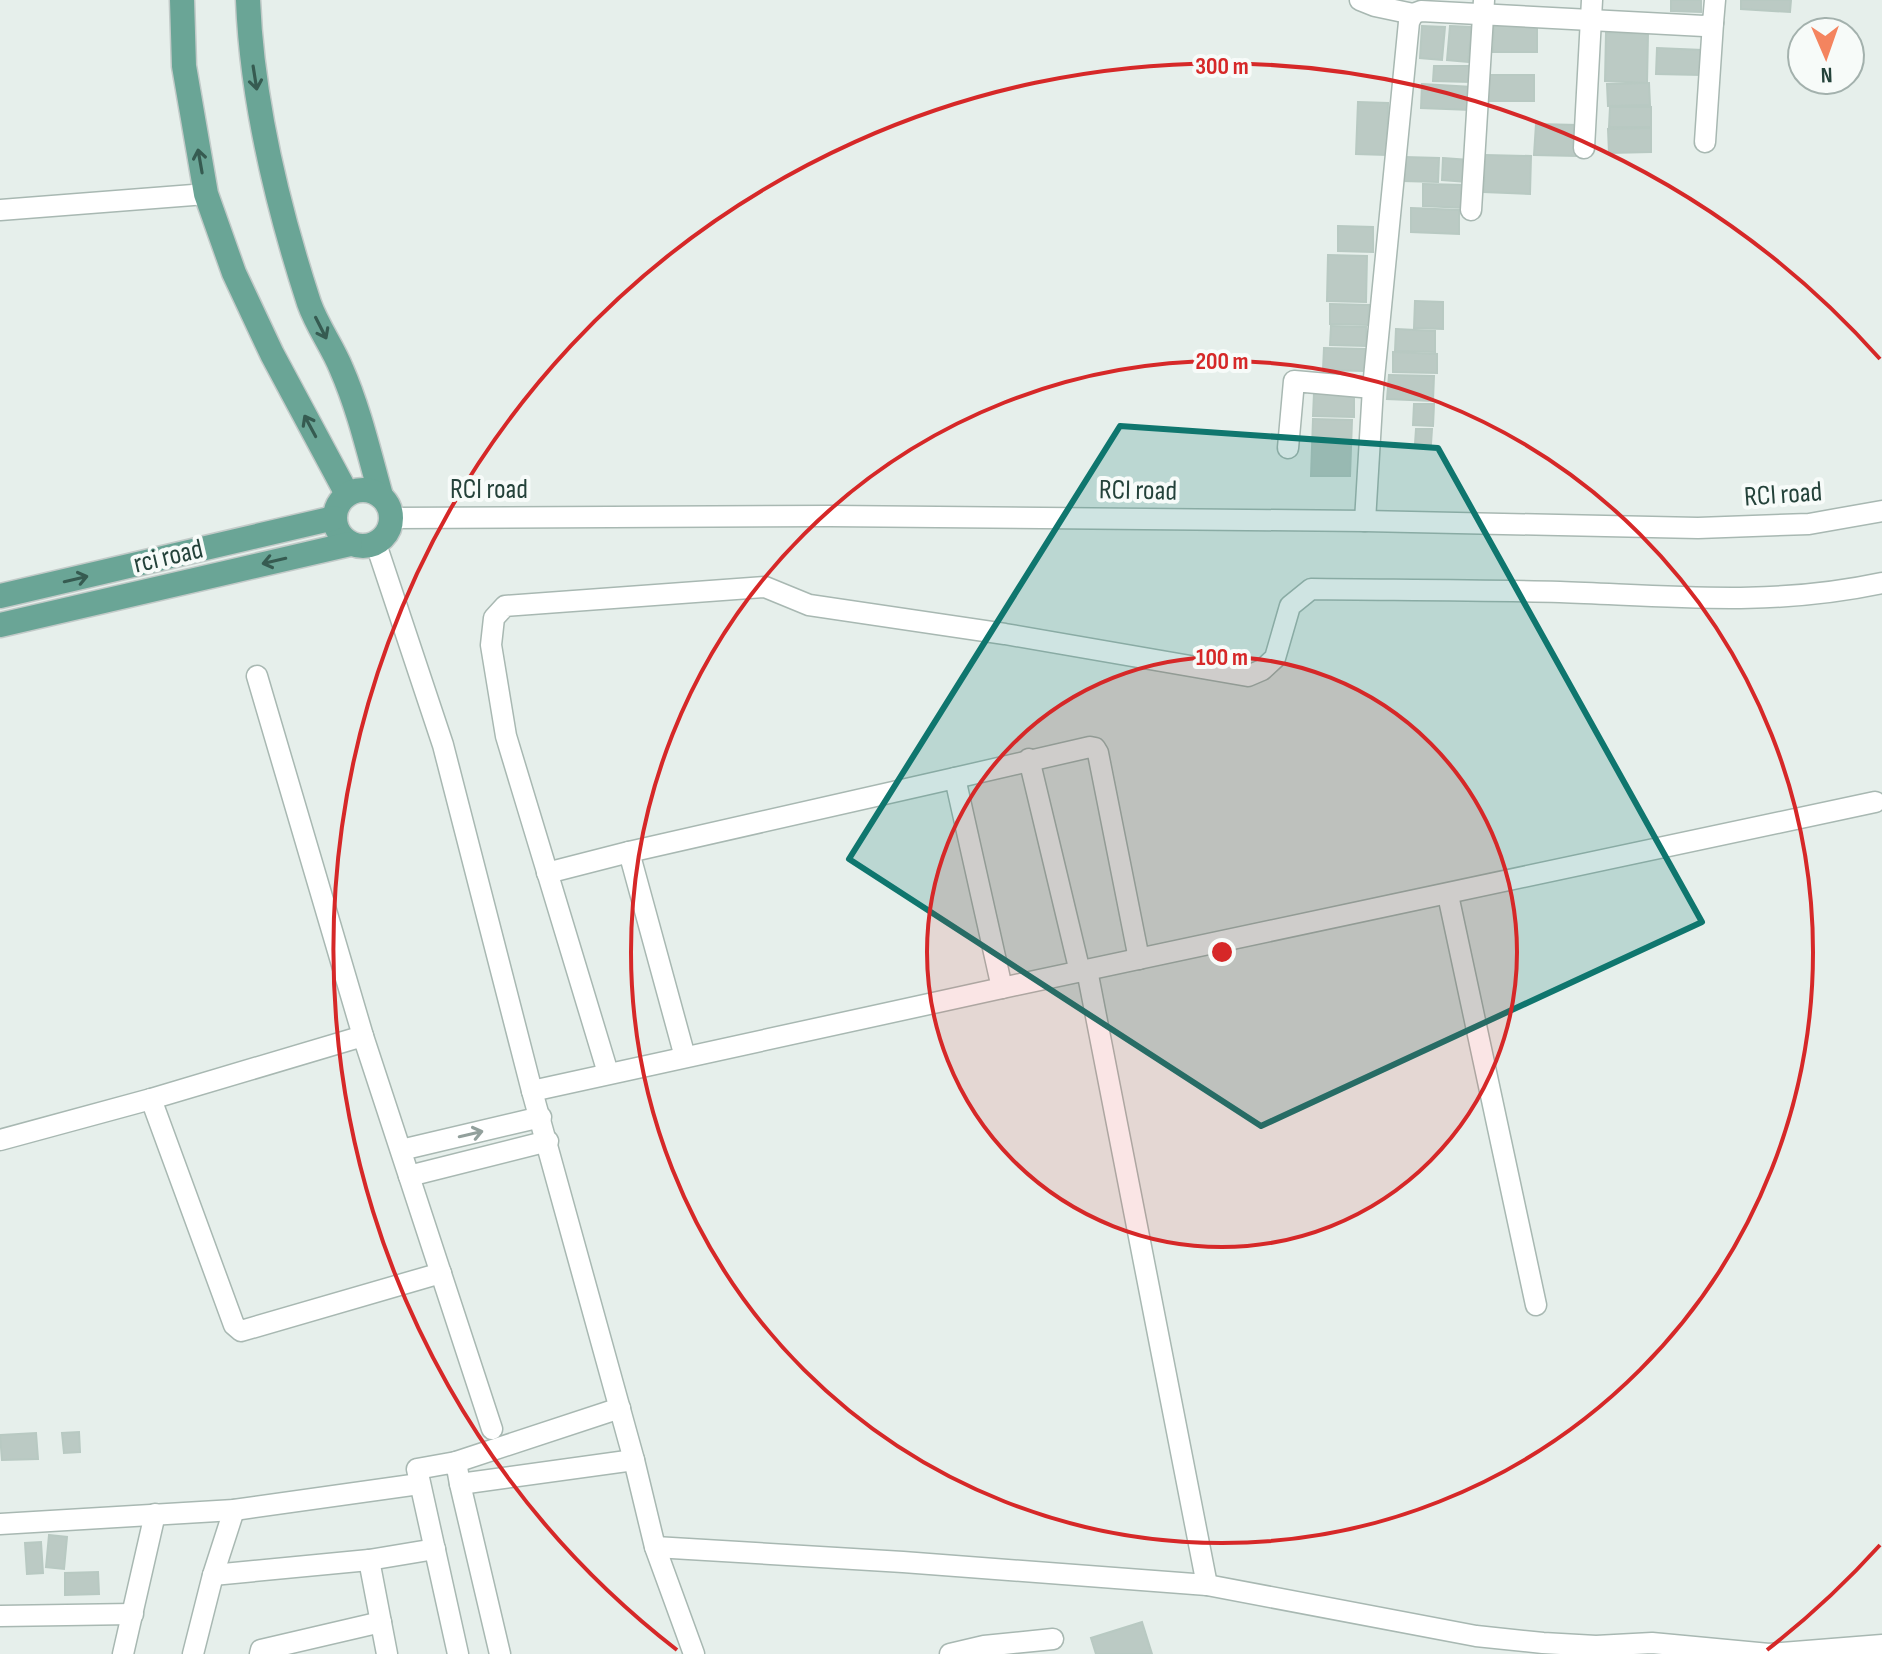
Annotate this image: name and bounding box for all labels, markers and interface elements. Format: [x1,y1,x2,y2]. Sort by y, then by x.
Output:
north arrow [1786,16,1866,96]
text: 300 m [1195,52,1249,81]
text: N [1820,61,1833,88]
one-way arrow [248,64,263,90]
one-way arrow [192,149,207,174]
one-way arrow [314,316,329,340]
text: 200 m [1195,347,1249,376]
one-way arrow [302,414,317,438]
street label: RCI road [450,473,528,506]
street label: RCI road [1099,473,1177,508]
street label: RCI road [1743,475,1823,514]
street label: rci road [130,533,206,580]
one-way arrow [262,555,287,570]
one-way arrow [63,570,88,585]
text: 100 m [1196,643,1248,672]
centre of rings [1208,938,1236,966]
one-way arrow [458,1125,483,1140]

